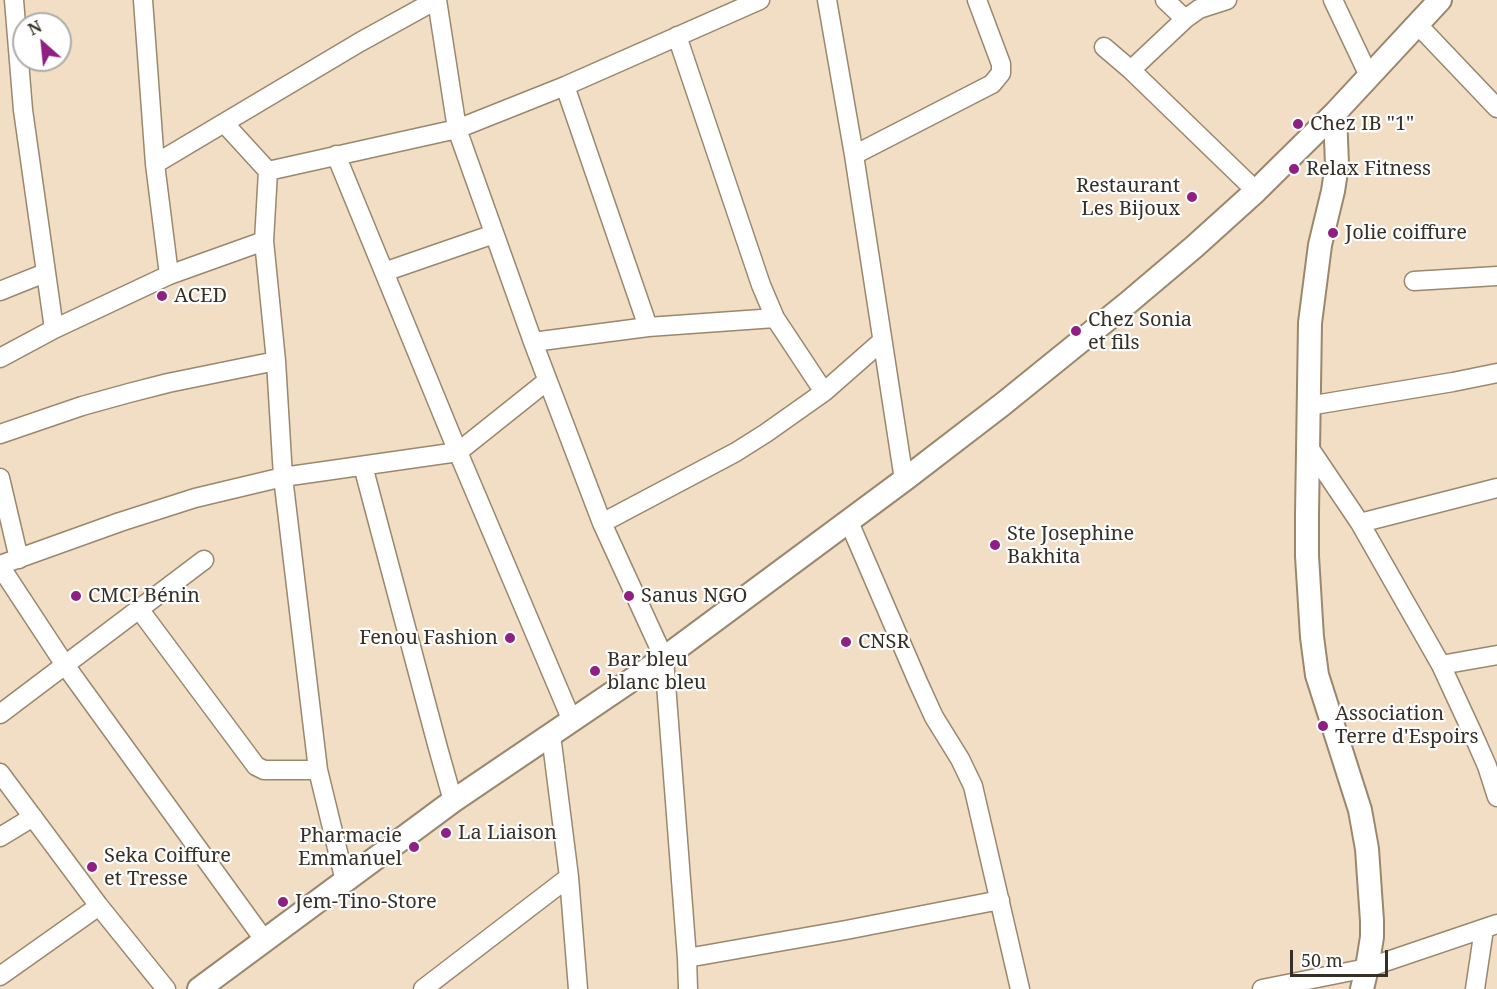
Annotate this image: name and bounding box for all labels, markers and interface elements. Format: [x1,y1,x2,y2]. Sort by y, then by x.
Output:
north arrow [12,12,72,72]
text: N [24,15,45,40]
place label: Chez IB "1" [1310,112,1414,136]
marker: Chez IB "1" [1291,117,1305,131]
place label: Relax Fitness [1306,157,1431,181]
marker: Relax Fitness [1287,162,1301,176]
place label: Restaurant Les Bijoux [1076,174,1180,221]
marker: Restaurant Les Bijoux [1185,190,1199,204]
place label: Jolie coiffure [1345,221,1467,245]
marker: Jolie coiffure [1326,226,1340,240]
place label: ACED [174,284,227,308]
marker: ACED [155,289,169,303]
place label: Chez Sonia et fils [1088,308,1192,355]
marker: Chez Sonia et fils [1069,324,1083,338]
place label: Ste Josephine Bakhita [1007,522,1134,569]
marker: Ste Josephine Bakhita [988,538,1002,552]
place label: CMCI Bénin [88,584,200,608]
place label: Sanus NGO [641,584,747,608]
marker: CMCI Bénin [69,589,83,603]
marker: Sanus NGO [622,589,636,603]
place label: Fenou Fashion [359,626,498,650]
place label: CNSR [858,630,910,654]
marker: Fenou Fashion [503,631,517,645]
marker: CNSR [839,635,853,649]
place label: Bar bleu blanc bleu [607,648,707,695]
marker: Bar bleu blanc bleu [588,664,602,678]
place label: Association Terre d'Espoirs [1335,702,1479,749]
marker: Association Terre d'Espoirs [1316,719,1330,733]
place label: La Liaison [458,821,557,845]
place label: Pharmacie Emmanuel [298,824,402,871]
marker: La Liaison [439,826,453,840]
marker: Pharmacie Emmanuel [407,840,421,854]
place label: Seka Coiffure et Tresse [104,844,231,891]
marker: Seka Coiffure et Tresse [85,860,99,874]
place label: Jem-Tino-Store [295,890,437,914]
marker: Jem-Tino-Store [276,895,290,909]
scale bar [1293,938,1390,976]
text: 50 m [1301,948,1343,972]

